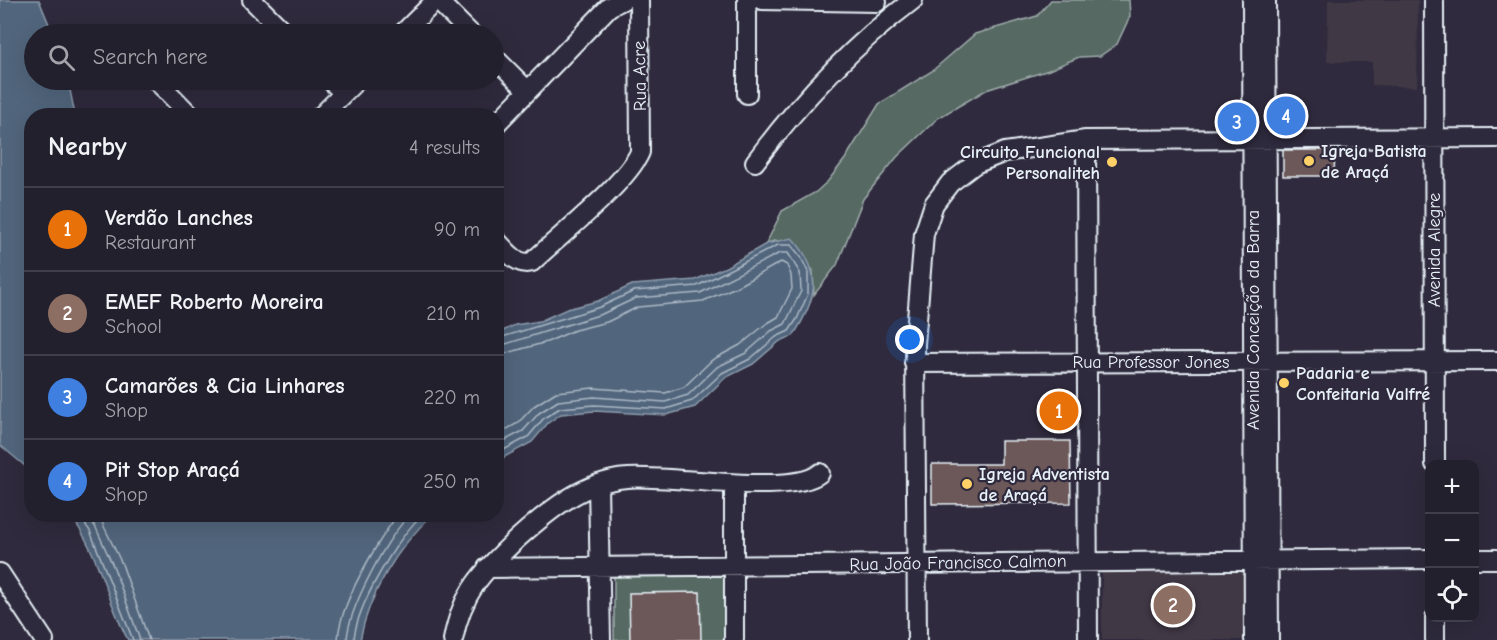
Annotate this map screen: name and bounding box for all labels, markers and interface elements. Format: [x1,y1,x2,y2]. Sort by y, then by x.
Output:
search box [24,24,504,90]
icon: search [45,41,78,74]
street label: Rua Acre [629,41,651,111]
text: Search here [93,44,208,70]
pin: 4 [1266,94,1306,138]
pin: 3 [1218,100,1256,144]
text: Nearby [48,132,127,162]
text: 4 results [409,136,480,159]
place label: Igreja Batista de Araçá [1321,141,1427,183]
place label: Circuito Funcional Personaliteh [960,142,1100,184]
marker: Igreja Batista de Araçá [1302,154,1316,168]
marker: Circuito Funcional Personaliteh [1105,155,1119,169]
street label: Avenida Alegre [1424,193,1445,307]
text: Verdão Lanches [105,205,253,231]
street label: Avenida Conceição da Barra [1243,210,1264,430]
text: 1 [64,218,71,241]
text: 90 m [434,218,480,241]
text: Restaurant [105,231,195,254]
text: EMEF Roberto Moreira [105,289,324,315]
text: 2 [63,302,72,325]
text: 210 m [426,302,480,325]
text: School [105,315,162,338]
your location [895,325,924,354]
street label: Rua Professor Jones [1072,352,1230,373]
place label: Padaria e Confeitaria Valfré [1296,363,1430,405]
text: Camarões & Cia Linhares [105,373,345,399]
marker: Padaria e Confeitaria Valfré [1277,376,1291,390]
text: 3 [63,386,72,409]
text: 220 m [424,386,480,409]
pin: 1 [1040,388,1078,434]
text: Shop [105,399,148,422]
text: Pit Stop Araçá [105,457,240,483]
map controls [1425,460,1479,622]
button: + [1425,460,1479,514]
place label: Igreja Adventista de Araçá [979,464,1110,506]
text: 4 [63,470,72,493]
text: 250 m [423,470,480,493]
marker: Igreja Adventista de Araçá [960,477,974,491]
text: Shop [105,483,148,506]
button: − [1425,514,1479,568]
street label: Rua João Francisco Calmon [849,551,1067,575]
button: locate [1425,568,1479,622]
pin: 2 [1154,582,1192,628]

